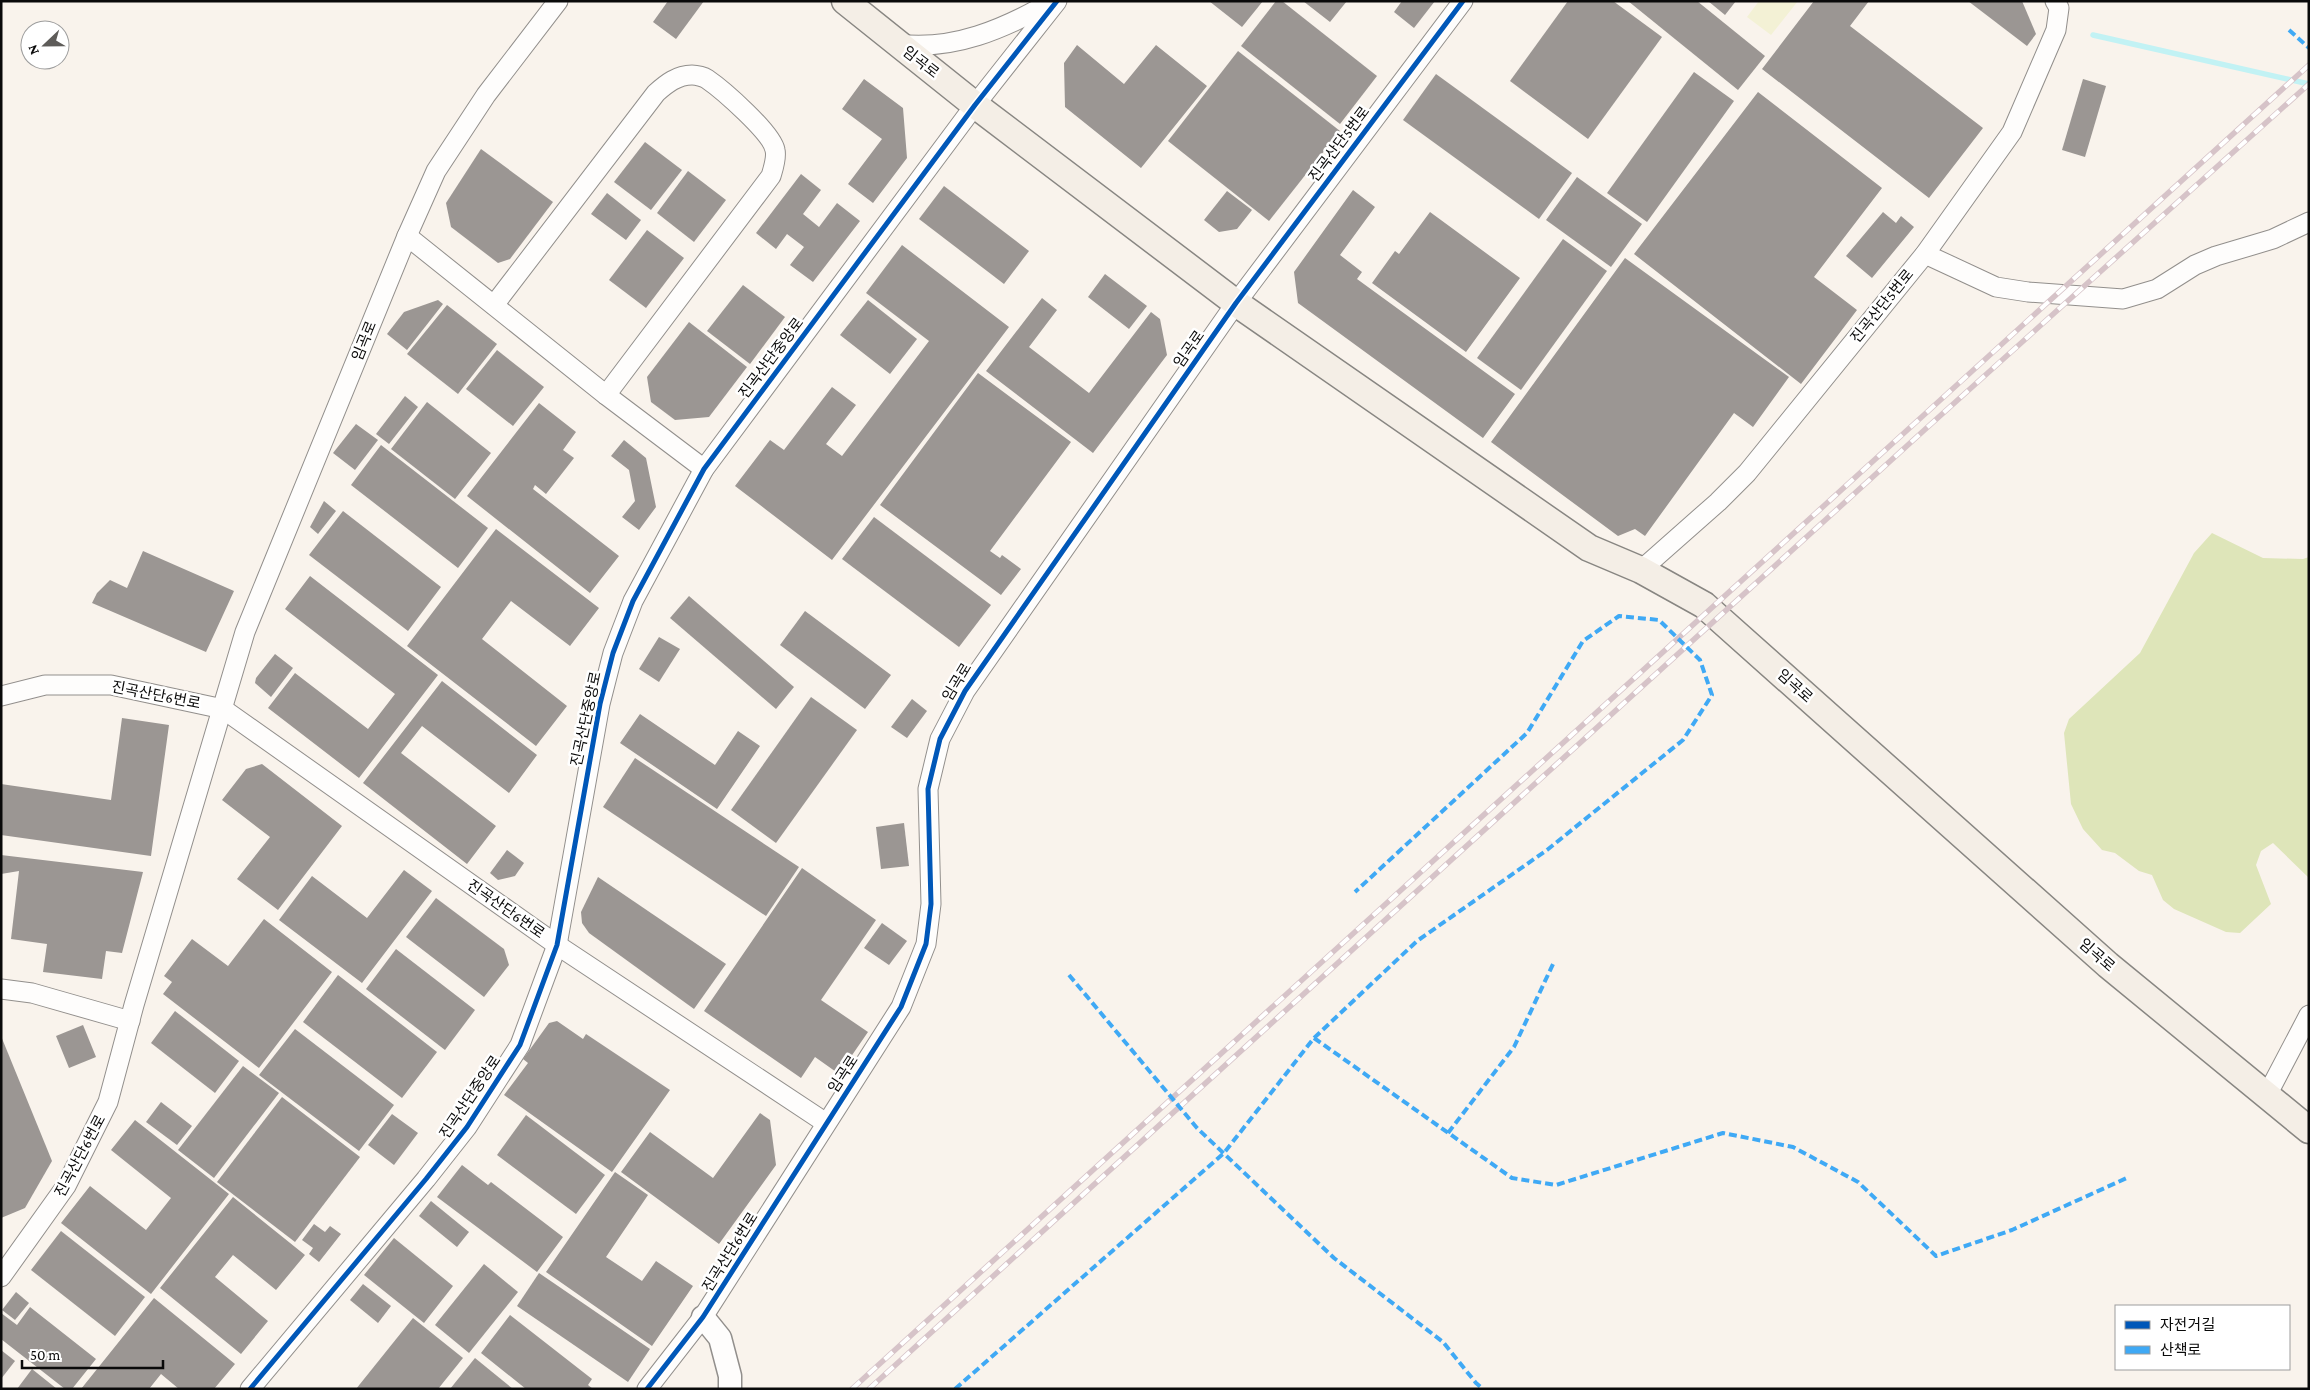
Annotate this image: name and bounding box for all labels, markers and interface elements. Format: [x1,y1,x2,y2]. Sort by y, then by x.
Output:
north arrow [20,20,70,70]
text: N [24,42,42,57]
street label: 임곡로 [900,43,942,81]
street label: 진곡산단5번로 [1306,103,1372,185]
street label: 진곡산단5번로 [1847,266,1917,346]
street label: 진곡산단중앙로 [736,315,806,401]
street label: 임곡로 [349,319,379,363]
street label: 임곡로 [1171,327,1207,371]
street label: 임곡로 [939,660,975,704]
street label: 임곡로 [1774,666,1816,706]
street label: 진곡산단중앙로 [568,670,604,768]
street label: 진곡산단6번로 [110,679,202,711]
street label: 진곡산단6번로 [464,877,548,941]
street label: 임곡로 [2076,935,2118,975]
street label: 진곡산단중앙로 [436,1052,504,1142]
street label: 임곡로 [825,1052,861,1096]
street label: 진곡산단6번로 [52,1112,108,1200]
street label: 진곡산단6번로 [699,1209,761,1295]
legend [2115,1305,2290,1370]
text: 자전거길 [2160,1317,2215,1333]
scale bar [22,1338,164,1370]
text: 산책로 [2160,1342,2201,1358]
text: 50 m [30,1347,60,1363]

